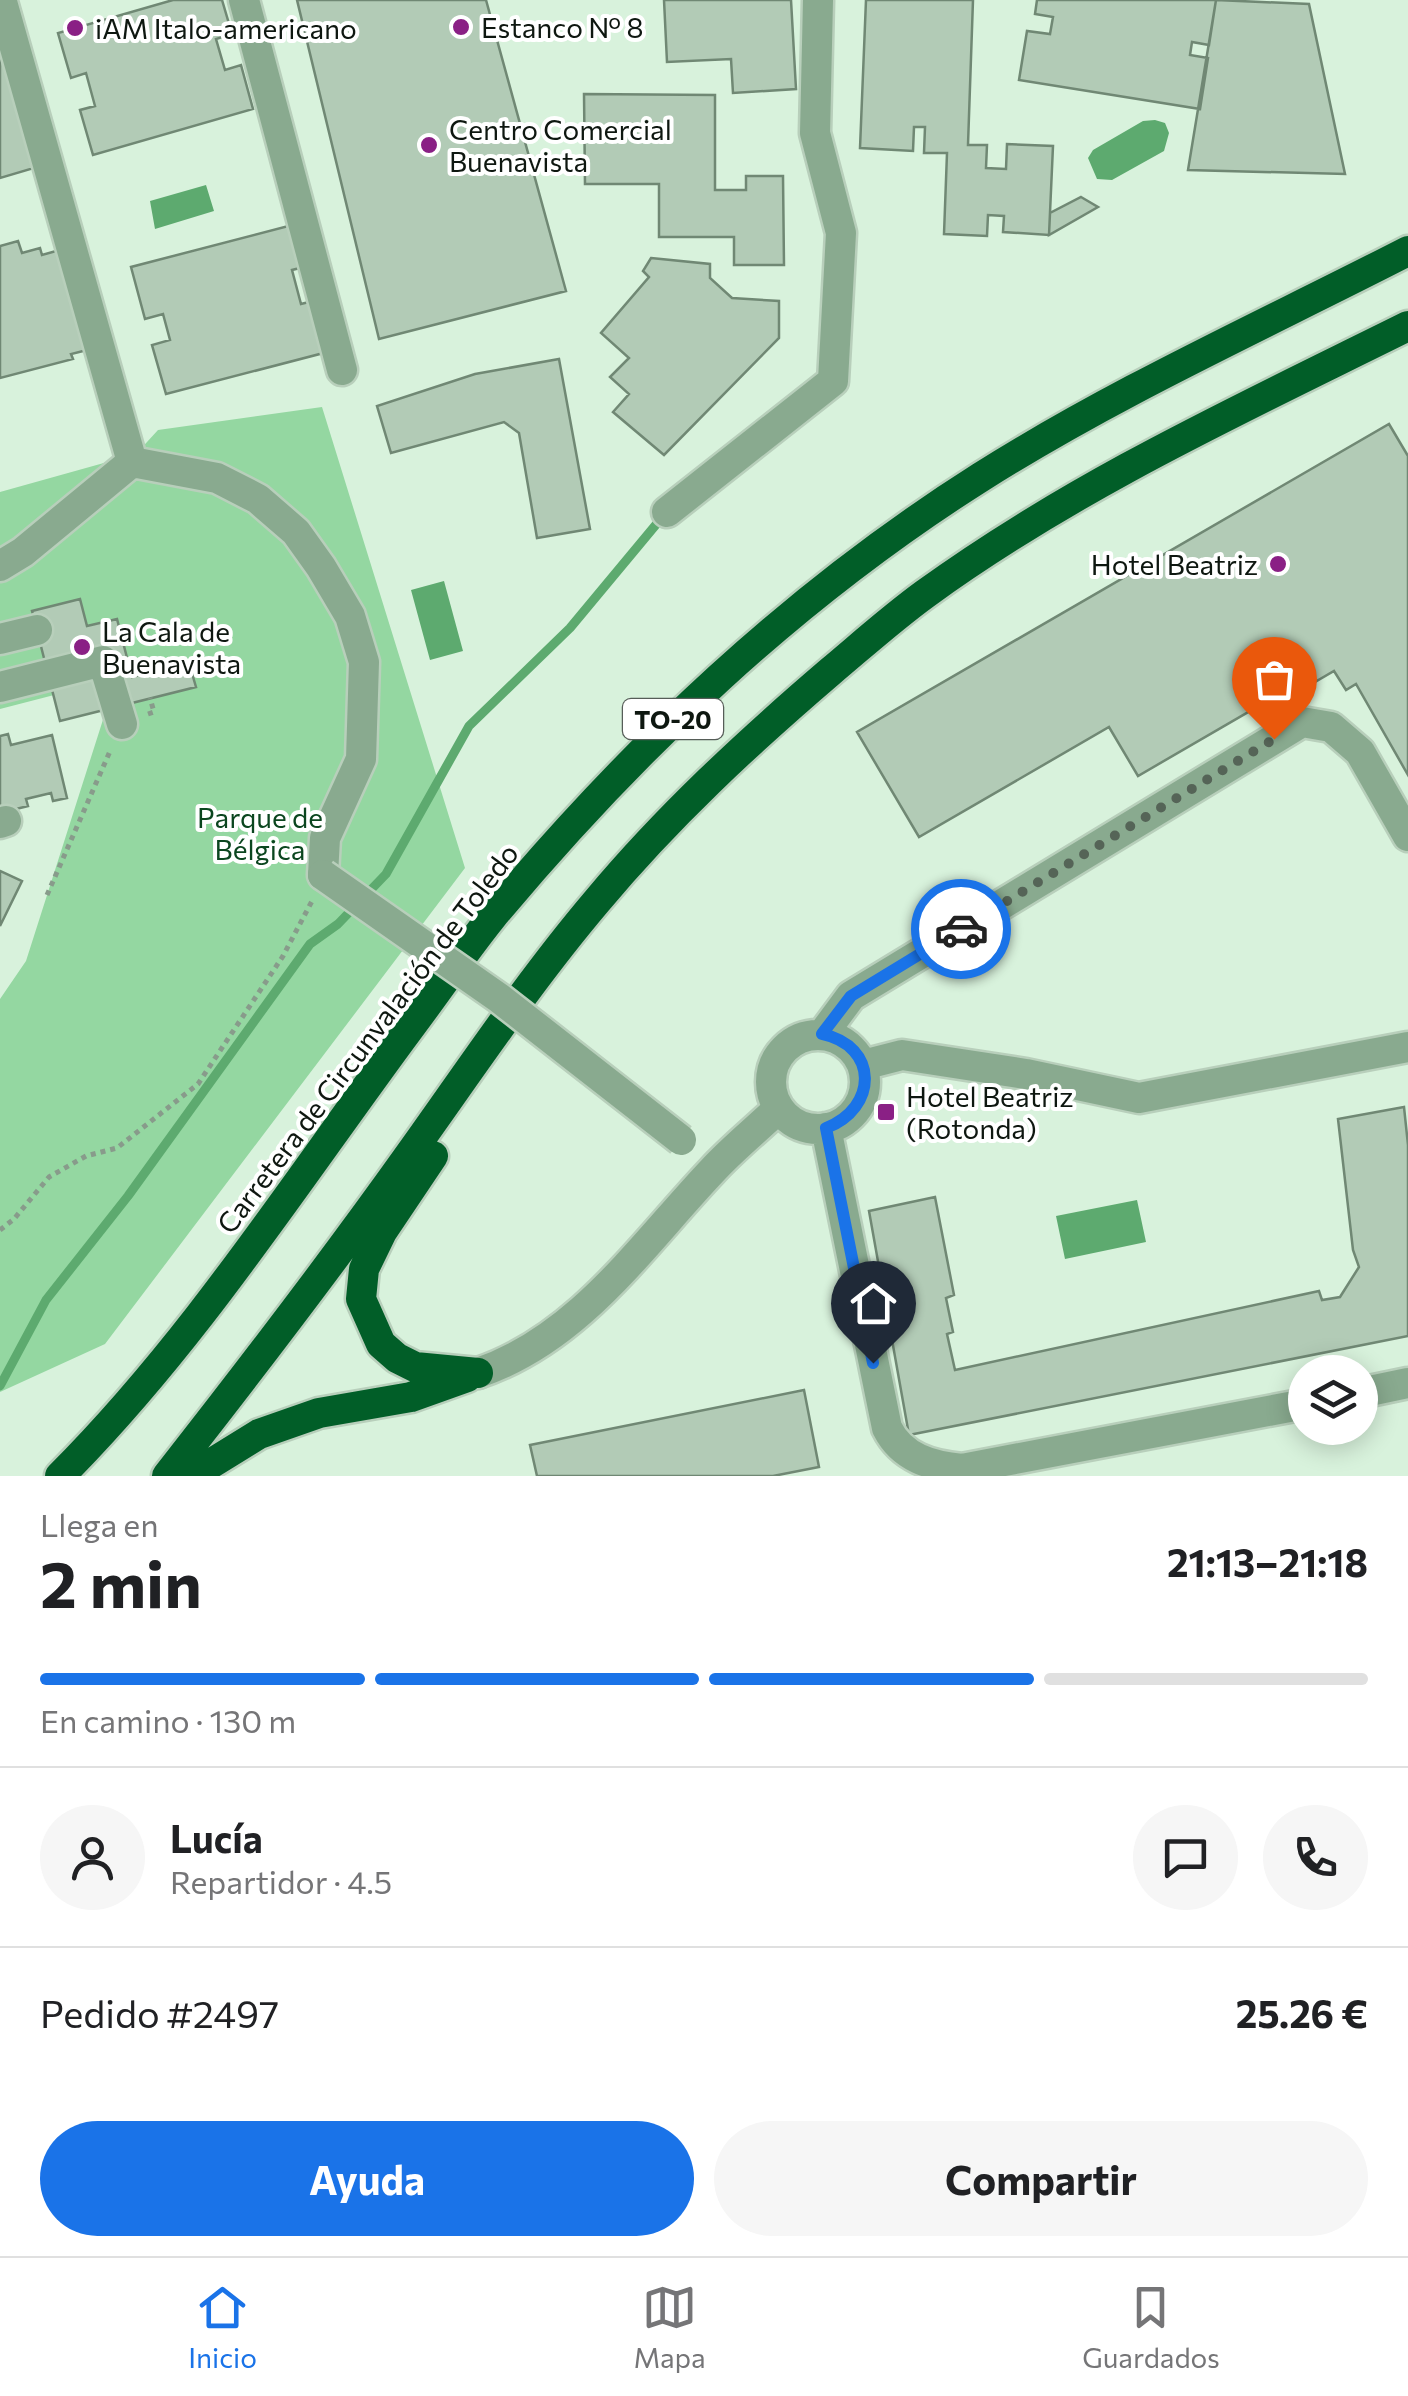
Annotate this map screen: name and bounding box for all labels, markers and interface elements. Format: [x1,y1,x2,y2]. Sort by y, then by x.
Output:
place label: Estanco Nº 8 [481,10,643,44]
place label: iAM Italo-americano [95,11,357,45]
marker: Estanco Nº 8 [450,16,472,38]
marker: iAM Italo-americano [64,17,86,39]
place label: Centro Comercial Buenavista [449,112,672,178]
marker: Centro Comercial Buenavista [418,134,440,156]
place label: Hotel Beatriz [1091,547,1258,581]
marker: Hotel Beatriz [1267,553,1289,575]
place label: La Cala de Buenavista [102,614,241,680]
marker: La Cala de Buenavista [71,636,93,658]
pin [1232,637,1317,740]
icon: bag [1247,652,1302,707]
road number: TO-20 [623,699,723,739]
park label: Parque de Bélgica [197,800,323,866]
street label: Carretera de Circunvalación de Toledo [209,836,525,1240]
courier [911,879,1011,979]
icon: car [934,902,989,957]
place label: Hotel Beatriz (Rotonda) [906,1079,1073,1145]
marker: Hotel Beatriz (Rotonda) [875,1101,897,1123]
pin [831,1261,916,1364]
icon: home [846,1276,901,1331]
map controls [1288,1355,1378,1445]
button: layers [1288,1355,1378,1445]
text: Llega en [40,1504,159,1544]
text: 21:13–21:18 [1167,1538,1368,1585]
text: 2 min [40,1542,202,1621]
text: En camino · 130 m [40,1700,296,1740]
button: person [40,1805,145,1910]
button: chat [1133,1805,1238,1910]
button: phone [1263,1805,1368,1910]
text: Lucía [170,1814,263,1861]
text: Repartidor · 4.5 [170,1861,392,1901]
text: Pedido #2497 [40,1989,279,2036]
text: 25.26 € [1236,1989,1368,2036]
button: Ayuda [40,2121,694,2236]
button: Compartir [714,2121,1368,2236]
tab: Inicio [188,2280,257,2374]
tab: Mapa [633,2280,706,2374]
tab: Guardados [1082,2280,1220,2374]

